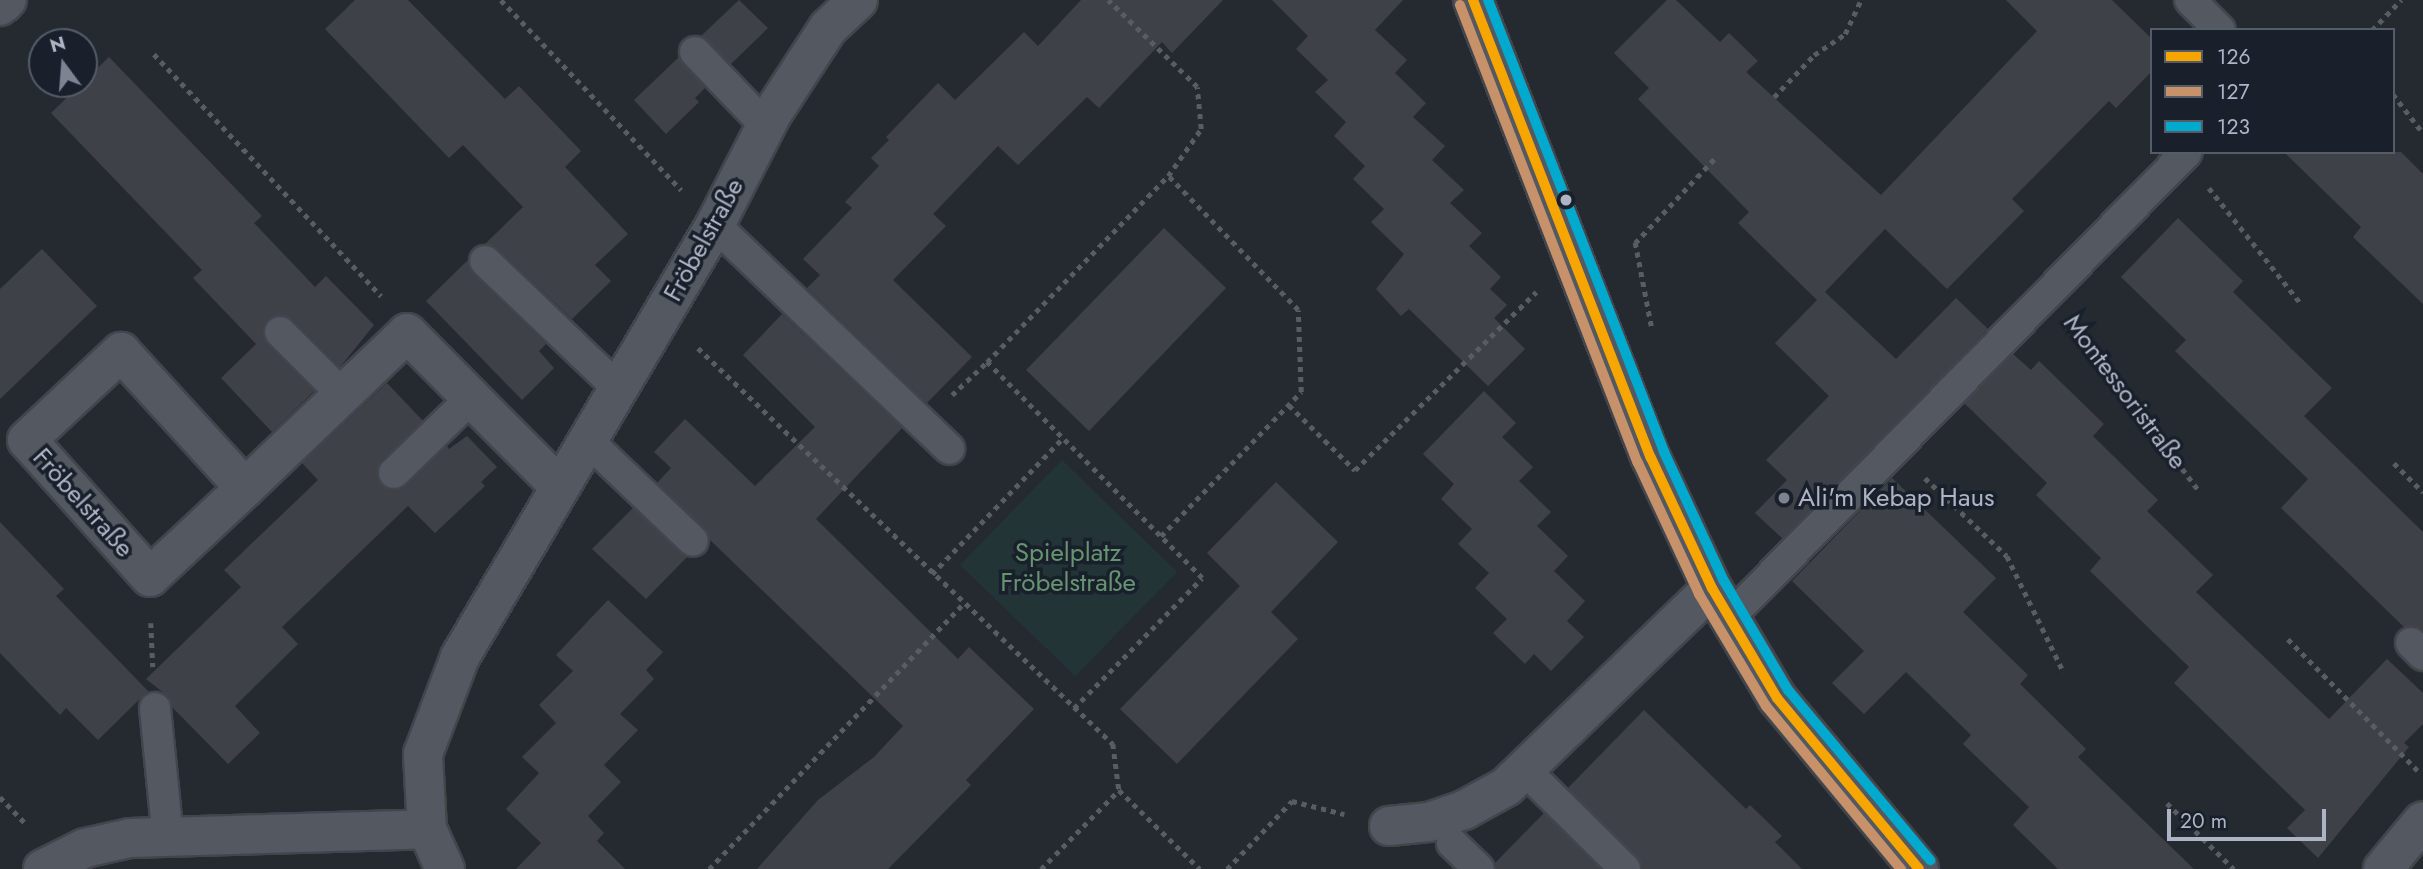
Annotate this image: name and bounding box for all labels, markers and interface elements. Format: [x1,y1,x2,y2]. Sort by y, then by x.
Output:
north arrow [28,28,98,98]
legend [2150,28,2395,154]
text: N [47,29,69,59]
text: 126 [2217,42,2251,72]
text: 127 [2217,77,2249,107]
text: 123 [2217,112,2250,142]
street label: Fröbelstraße [657,173,751,307]
unlabelled marker [1559,193,1573,207]
street label: Montessoristraße [2057,309,2193,475]
street label: Fröbelstraße [26,442,140,564]
place label: Ali'm Kebap Haus [1798,482,1995,514]
marker: Ali'm Kebap Haus [1776,490,1792,506]
park label: Spielplatz Fröbelstraße [1000,537,1136,598]
scale bar [2171,796,2330,840]
text: 20 m [2180,806,2227,836]

